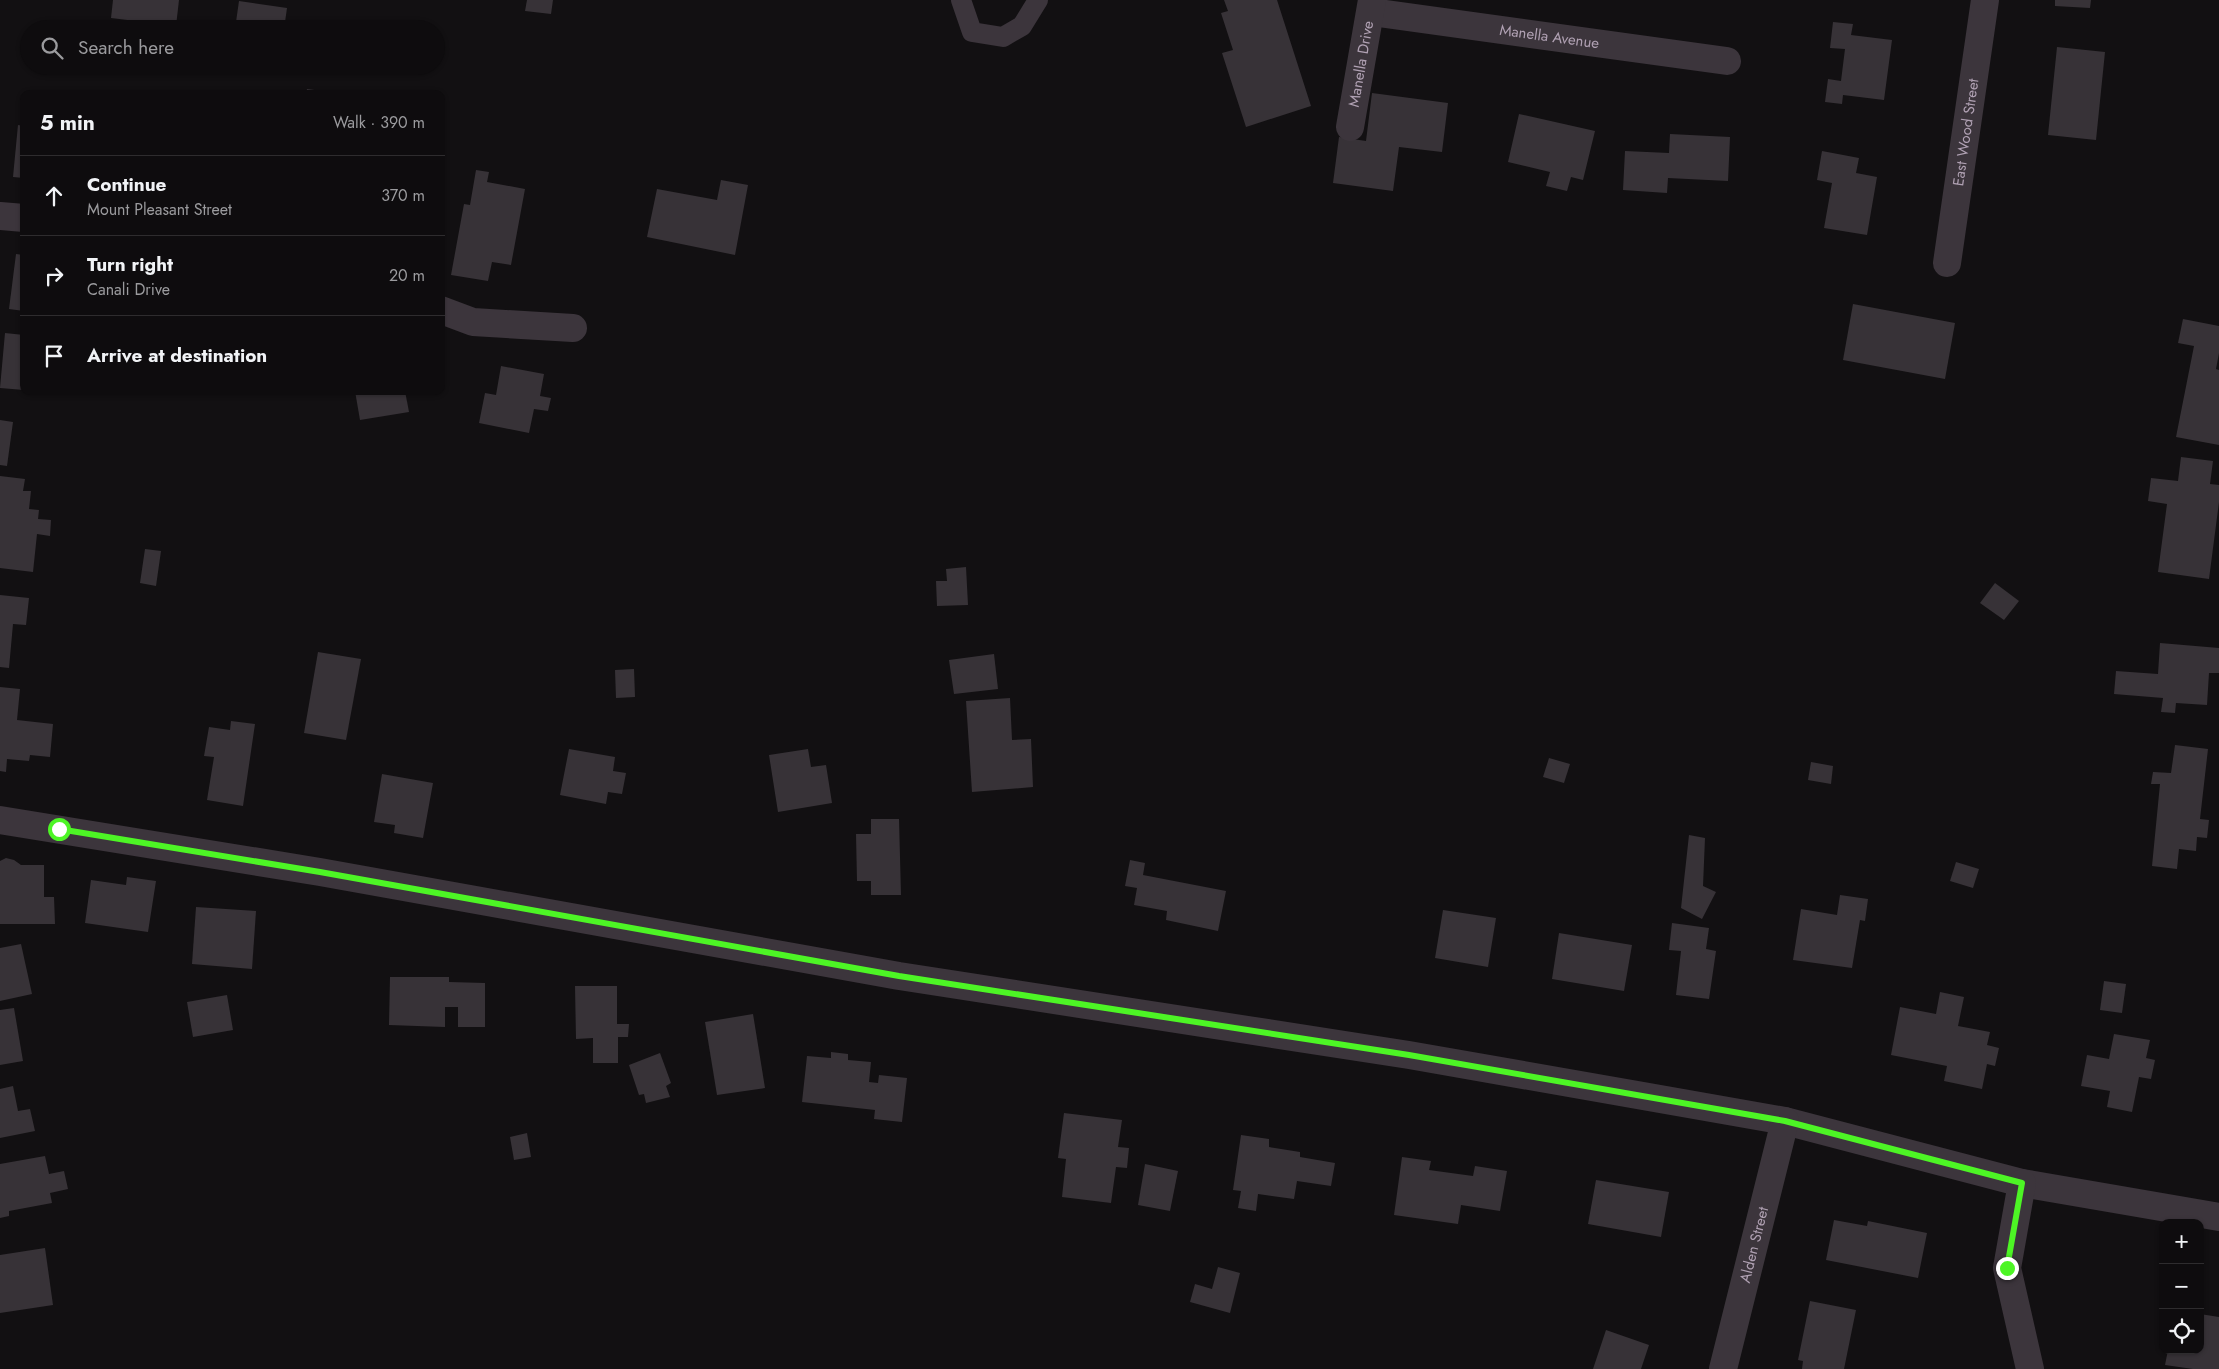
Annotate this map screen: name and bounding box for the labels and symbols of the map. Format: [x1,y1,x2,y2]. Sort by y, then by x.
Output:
street label: Manella Drive [1343,19,1379,109]
street label: Manella Avenue [1498,19,1601,54]
street label: East Wood Street [1947,77,1985,188]
route start [48,818,71,841]
street label: Alden Street [1734,1204,1774,1285]
route end [1996,1257,2019,1280]

